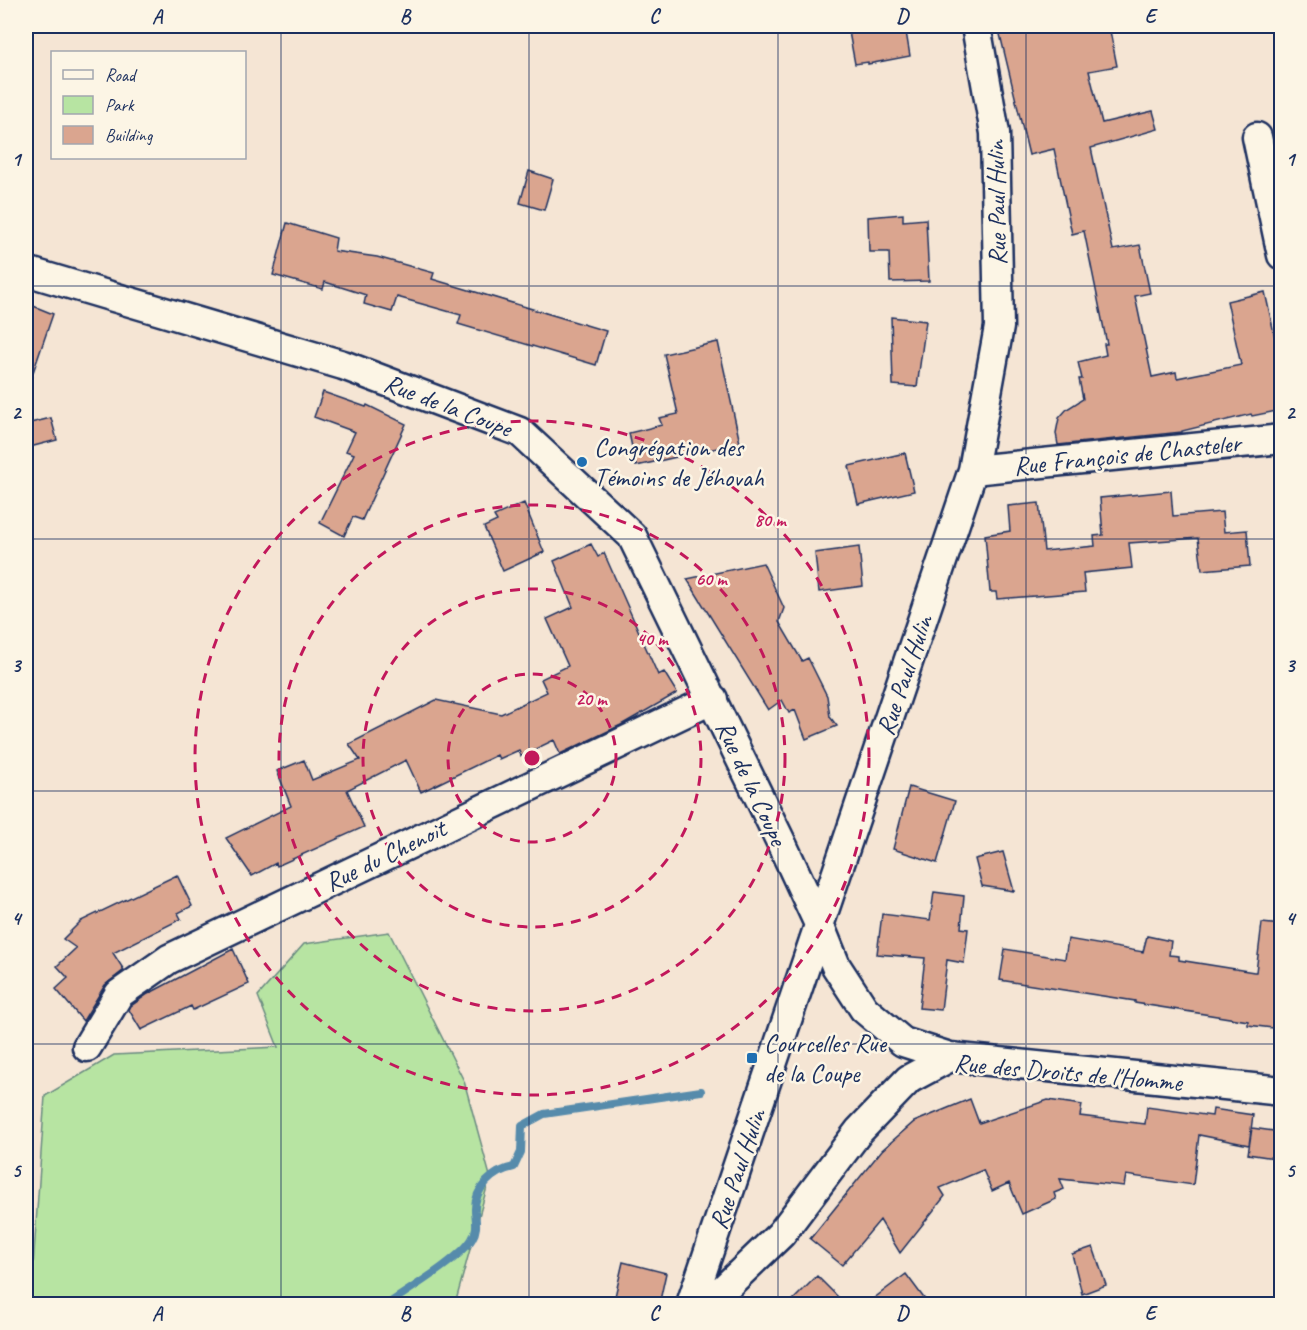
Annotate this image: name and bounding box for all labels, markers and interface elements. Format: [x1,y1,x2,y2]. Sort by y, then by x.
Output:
text: A [152,4,164,29]
text: B [400,4,412,29]
text: C [649,4,661,29]
text: D [896,4,910,29]
text: E [1145,4,1159,29]
legend [51,51,246,159]
text: Road [105,64,138,86]
text: Park [105,94,135,116]
text: Building [105,124,154,146]
street label: Rue Paul Hulin [979,139,1014,266]
text: 1 [12,147,23,172]
text: 1 [1286,147,1297,172]
street label: Rue de la Coupe [379,366,519,446]
text: 2 [12,400,23,425]
text: 2 [1286,400,1297,425]
street label: Rue François de Chasteler [1012,426,1245,483]
place label: Congrégation des Témoins de Jéhovah [594,431,765,494]
marker: Congrégation des Témoins de Jéhovah [575,455,589,469]
text: 80 m [755,509,787,531]
text: 60 m [695,568,728,590]
street label: Rue Paul Hulin [869,609,941,740]
text: 40 m [637,628,669,650]
text: 3 [12,653,23,678]
text: 3 [1286,653,1297,678]
text: 20 m [576,688,608,710]
street label: Rue de la Coupe [708,716,796,853]
centre of rings [522,748,542,768]
street label: Rue du Chenoit [319,811,453,899]
text: 4 [12,906,24,931]
text: 4 [1286,906,1298,931]
place label: Courcelles Rue de la Coupe [764,1027,887,1090]
street label: Rue des Droits de l'Homme [953,1046,1185,1099]
marker: Courcelles Rue de la Coupe [745,1051,759,1065]
street label: Rue Paul Hulin [702,1103,774,1234]
text: 5 [12,1158,23,1183]
text: 5 [1286,1158,1297,1183]
text: A [152,1301,164,1326]
text: B [400,1301,412,1326]
text: C [649,1301,661,1326]
text: D [896,1301,910,1326]
text: E [1145,1301,1159,1326]

